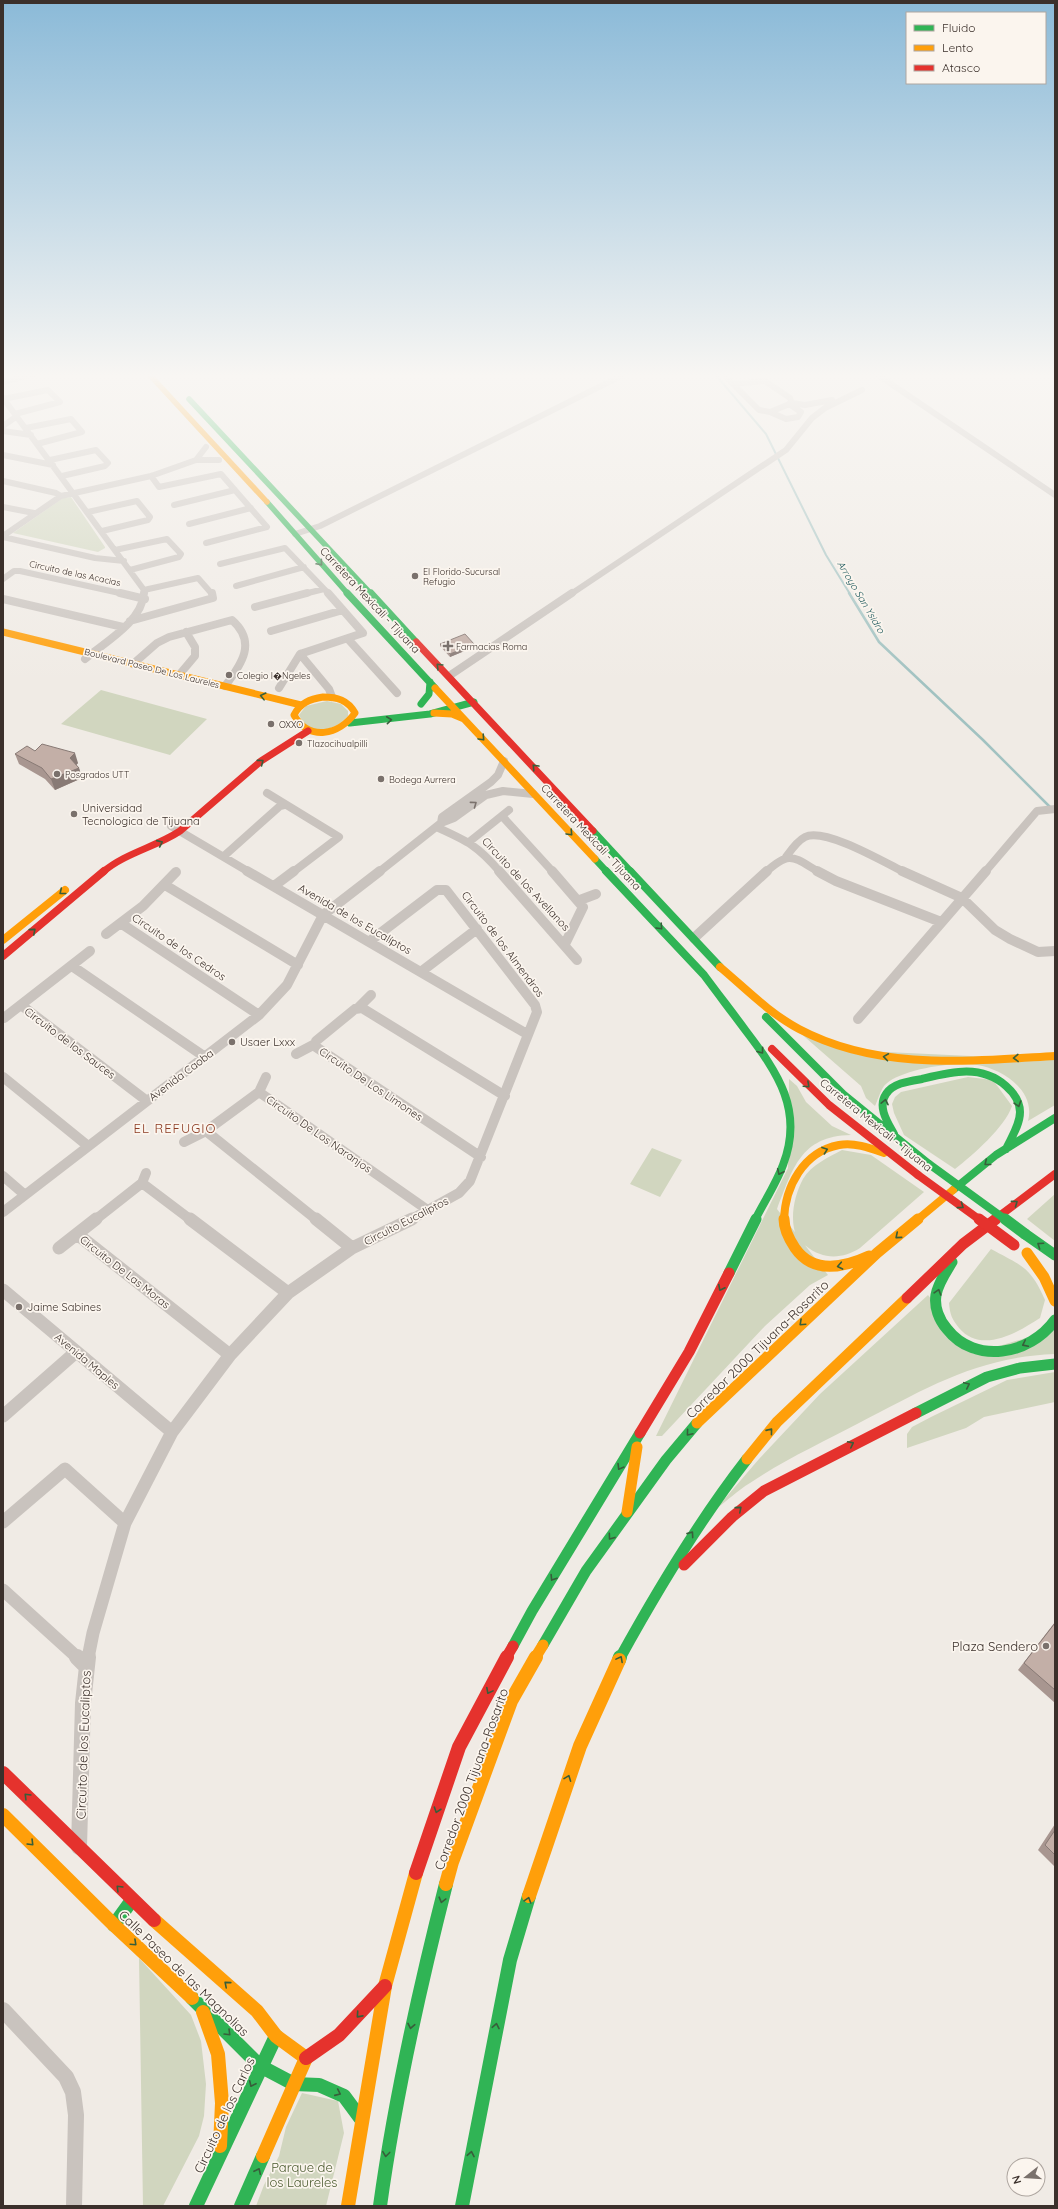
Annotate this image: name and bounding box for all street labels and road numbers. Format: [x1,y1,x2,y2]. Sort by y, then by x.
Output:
street label: Carretera Mexicali - Tijuana [317,544,423,656]
street label: Circuito de las Acacias [28,558,122,588]
street label: Boulevard Paseo De Los Laureles [83,646,221,690]
street label: Carretera Mexicali - Tijuana [538,781,644,893]
street label: Circuito de los Avellanos [479,834,573,934]
street label: Avenida de los Eucalíptos [296,881,414,957]
street label: Circuito de los Almendros [459,888,547,1000]
street label: Circuito de los Cedros [129,910,229,984]
street label: Circuito de los Sauces [22,1004,118,1082]
street label: Circuito De Los Limones [317,1044,425,1124]
street label: Avenida Caoba [146,1046,216,1104]
street label: Carretera Mexicali - Tijuana [817,1075,935,1175]
street label: Circuito De Los Naranjos [264,1092,374,1176]
street label: Circuito Eucaliptos [361,1194,451,1248]
street label: Circuito De Las Moras [77,1232,173,1312]
street label: Corredor 2000 Tijuana-Rosarito [682,1276,832,1421]
street label: Avenida Maples [52,1330,122,1392]
street label: Circuito de los Eucaliptos [72,1670,94,1820]
street label: Corredor 2000 Tijuana-Rosarito [431,1686,511,1872]
street label: Calle Paseo de las Magnolias [116,1907,252,2039]
street label: Circuito de los Carlos [190,2055,258,2175]

